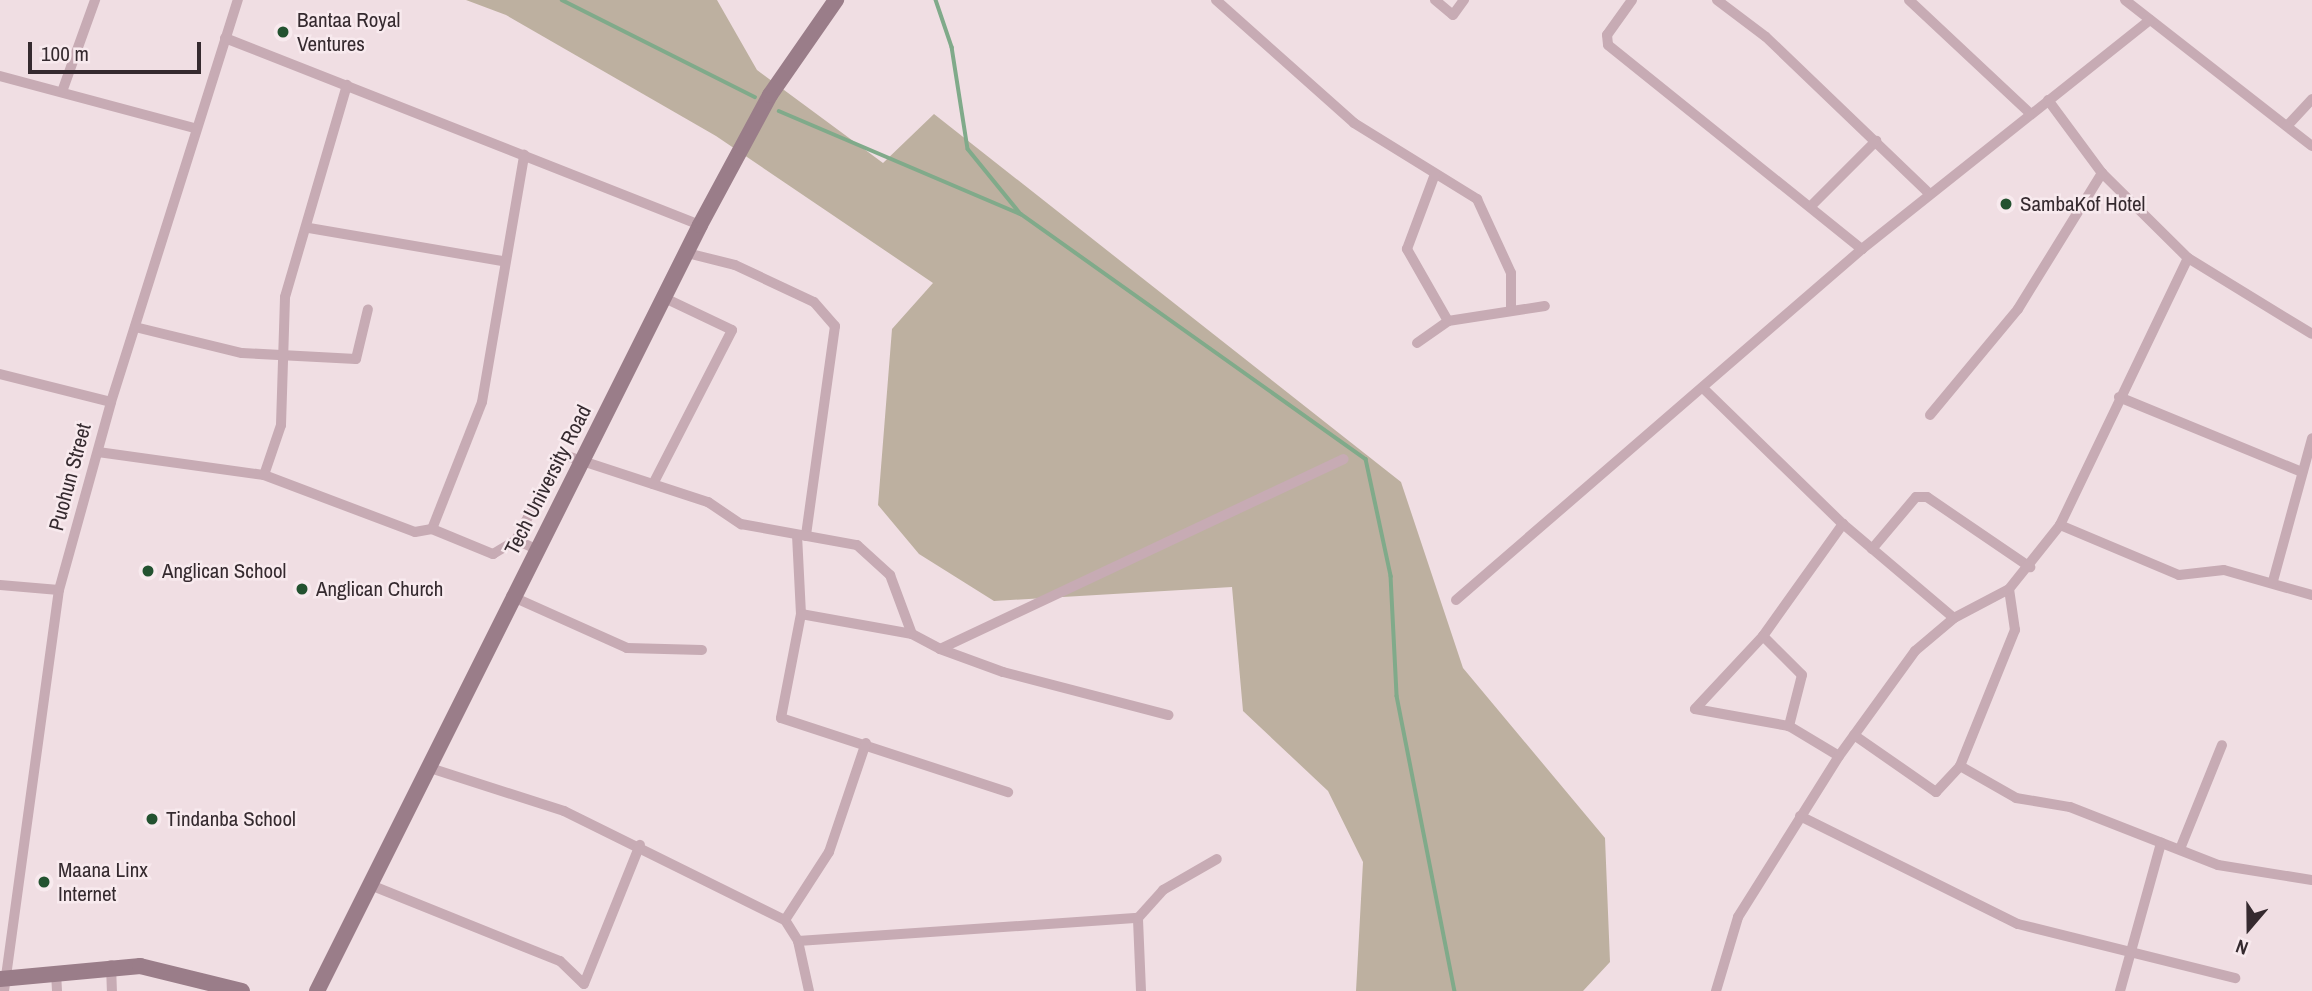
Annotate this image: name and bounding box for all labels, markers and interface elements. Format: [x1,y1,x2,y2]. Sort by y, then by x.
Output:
place label: Bantaa Royal Ventures [297,7,400,57]
marker: Bantaa Royal Ventures [275,24,291,40]
scale bar [32,28,205,72]
text: 100 m [41,39,89,68]
place label: SambaKof Hotel [2020,191,2145,217]
marker: SambaKof Hotel [1998,196,2014,212]
street label: Tech University Road [499,401,597,559]
street label: Puohun Street [44,421,96,533]
place label: Anglican School [162,558,286,584]
marker: Anglican School [140,563,156,579]
place label: Anglican Church [316,576,443,602]
marker: Anglican Church [294,581,310,597]
place label: Tindanba School [166,806,296,832]
marker: Tindanba School [144,811,160,827]
place label: Maana Linx Internet [58,857,148,907]
marker: Maana Linx Internet [36,874,52,890]
north arrow [2214,893,2284,963]
text: N [2232,934,2252,962]

